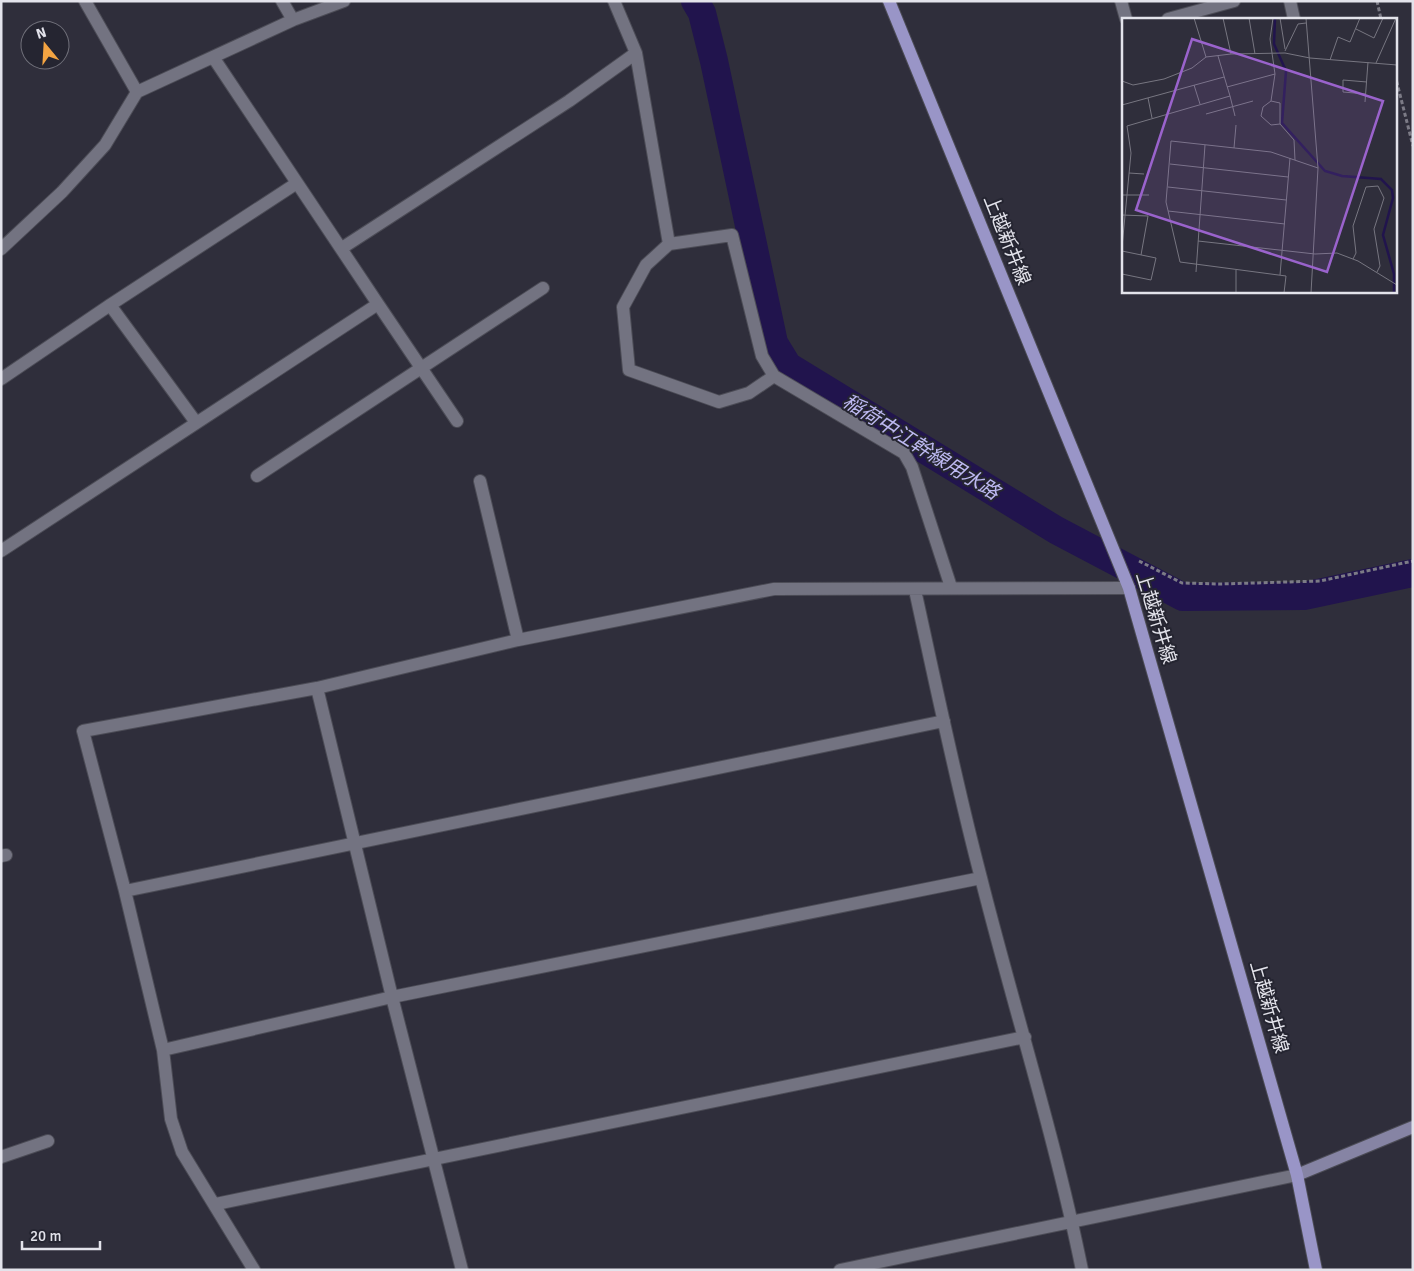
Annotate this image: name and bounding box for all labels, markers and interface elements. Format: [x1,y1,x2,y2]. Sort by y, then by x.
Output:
inset map [1122,18,1396,292]
north arrow [20,20,70,70]
text: N [34,24,48,43]
street label: 上越新井線 [978,191,1036,289]
water label: 稲荷中江幹線用水路 [838,389,1006,506]
street label: 上越新井線 [1131,569,1181,667]
street label: 上越新井線 [1244,958,1294,1056]
scale bar [22,1218,100,1250]
text: 20 m [30,1227,61,1245]

